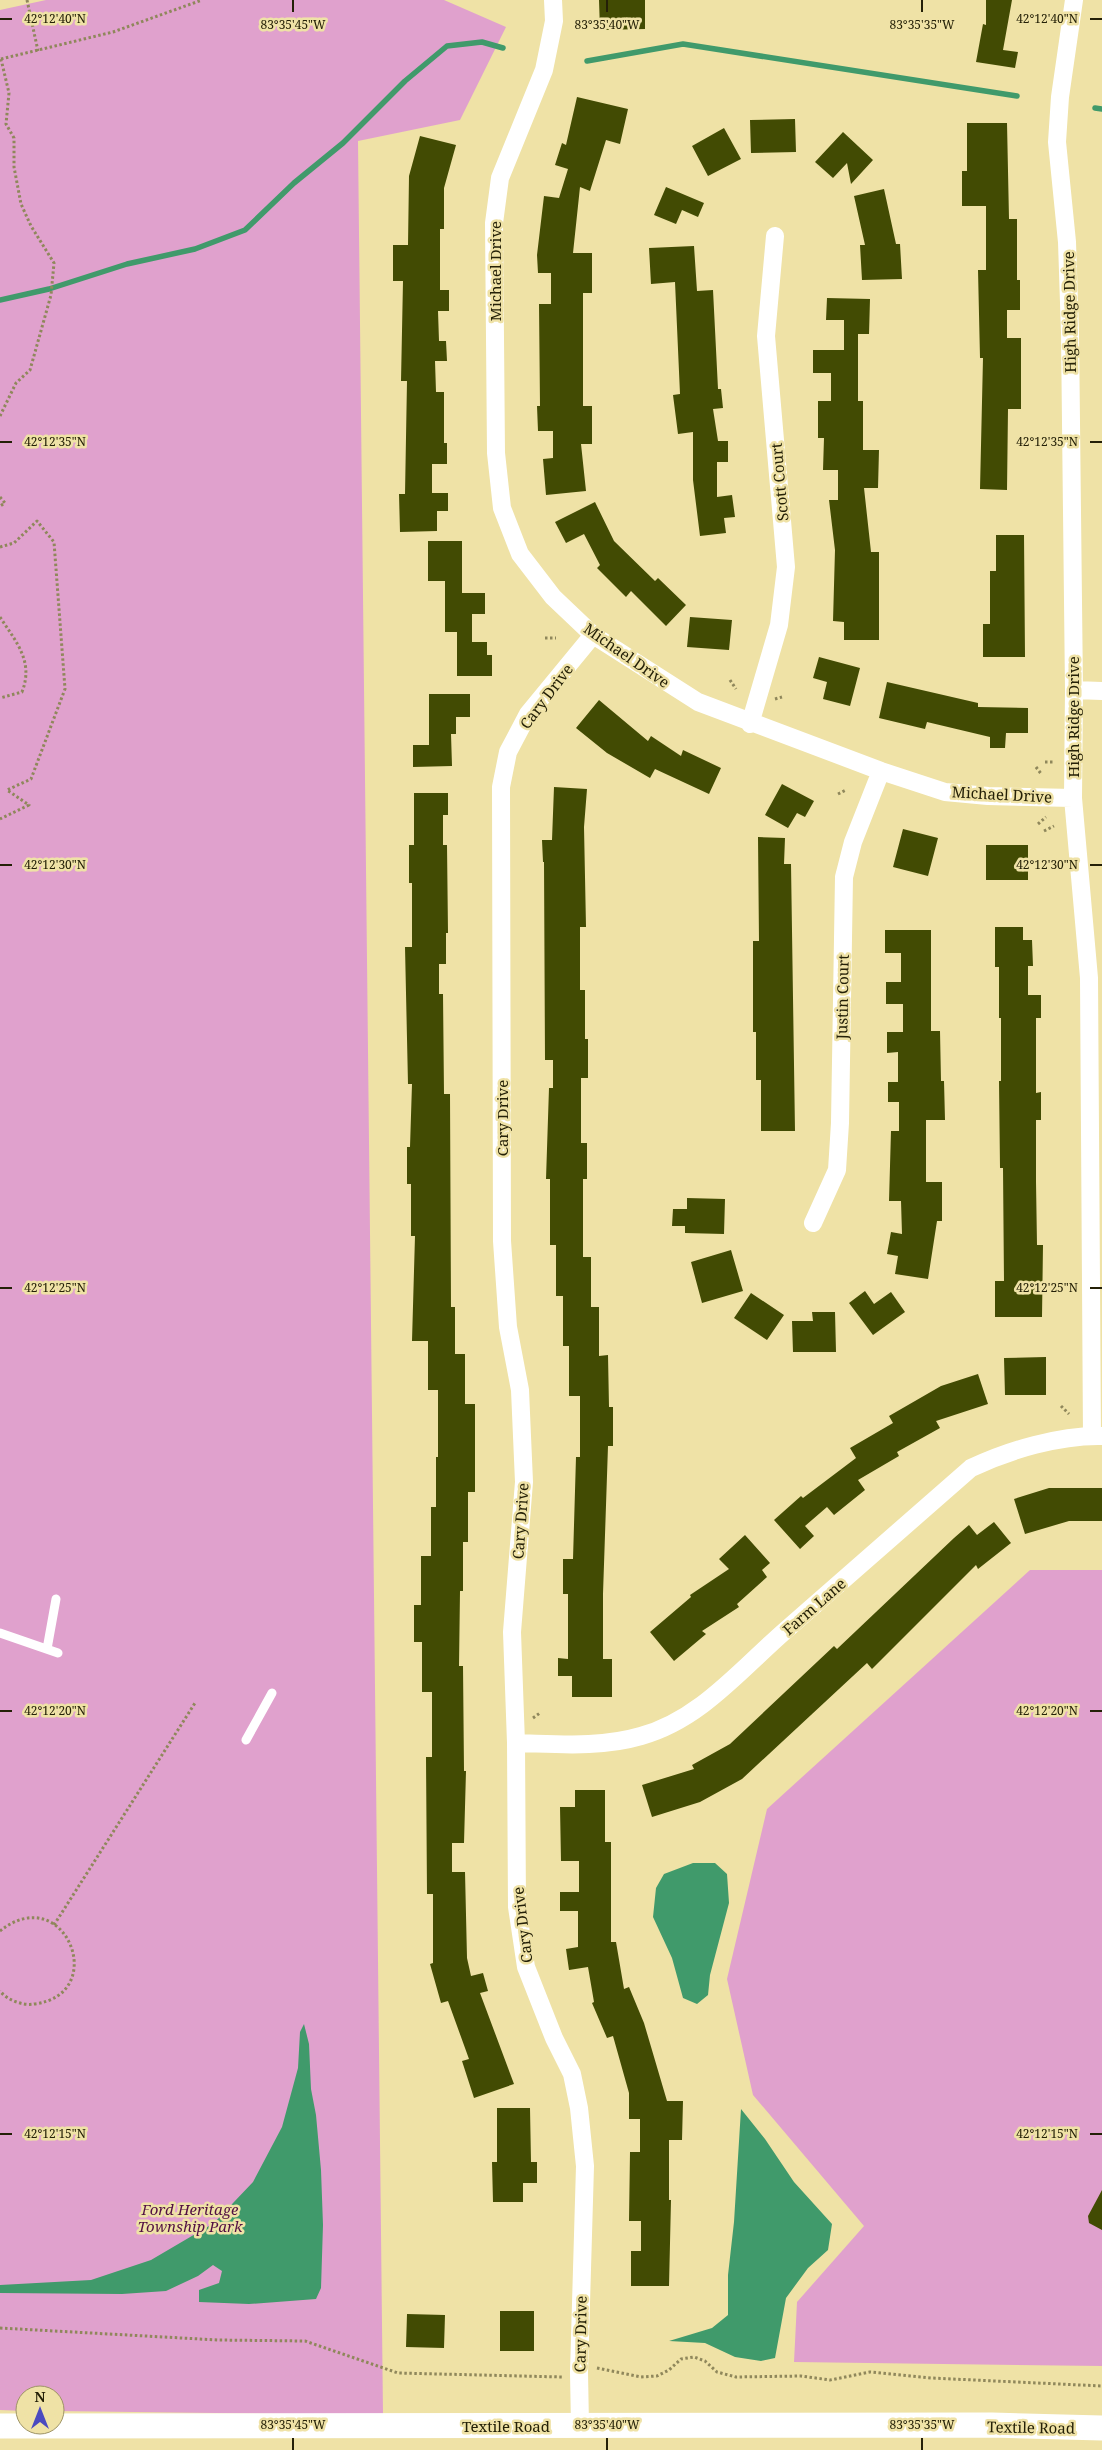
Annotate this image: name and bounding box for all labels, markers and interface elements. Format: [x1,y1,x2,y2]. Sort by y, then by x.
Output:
text: 42°12'40"N [24,10,86,27]
text: 42°12'40"N [1016,10,1078,27]
text: 83°35'45"W [260,16,326,33]
text: 83°35'40"W [574,16,640,33]
text: 83°35'35"W [889,16,955,33]
street label: Michael Drive [485,221,505,321]
street label: High Ridge Drive [1058,251,1080,373]
text: 42°12'35"N [24,433,86,450]
text: 42°12'35"N [1016,433,1078,450]
street label: Scott Court [766,442,792,522]
street label: Michael Drive [580,618,674,692]
street label: High Ridge Drive [1063,656,1083,778]
street label: Cary Drive [515,659,577,733]
street label: Michael Drive [951,781,1053,807]
text: 42°12'30"N [24,856,86,873]
text: 42°12'30"N [1016,856,1078,873]
street label: Justin Court [831,954,853,1041]
street label: Cary Drive [492,1080,512,1156]
text: 42°12'25"N [24,1279,86,1296]
text: 42°12'25"N [1016,1279,1078,1296]
street label: Cary Drive [507,1482,533,1560]
street label: Farm Lane [778,1573,850,1639]
text: 42°12'20"N [24,1702,86,1719]
text: 42°12'20"N [1016,1702,1078,1719]
street label: Cary Drive [507,1886,537,1964]
text: 42°12'15"N [24,2125,86,2142]
text: 42°12'15"N [1016,2125,1078,2142]
park label: Ford Heritage Township Park [137,2199,243,2236]
street label: Cary Drive [569,2296,591,2372]
north arrow [15,2385,65,2435]
text: N [34,2387,46,2406]
text: 83°35'45"W [260,2416,326,2433]
street label: Textile Road [462,2416,550,2436]
text: 83°35'40"W [574,2416,640,2433]
text: 83°35'35"W [889,2416,955,2433]
street label: Textile Road [987,2416,1075,2438]

